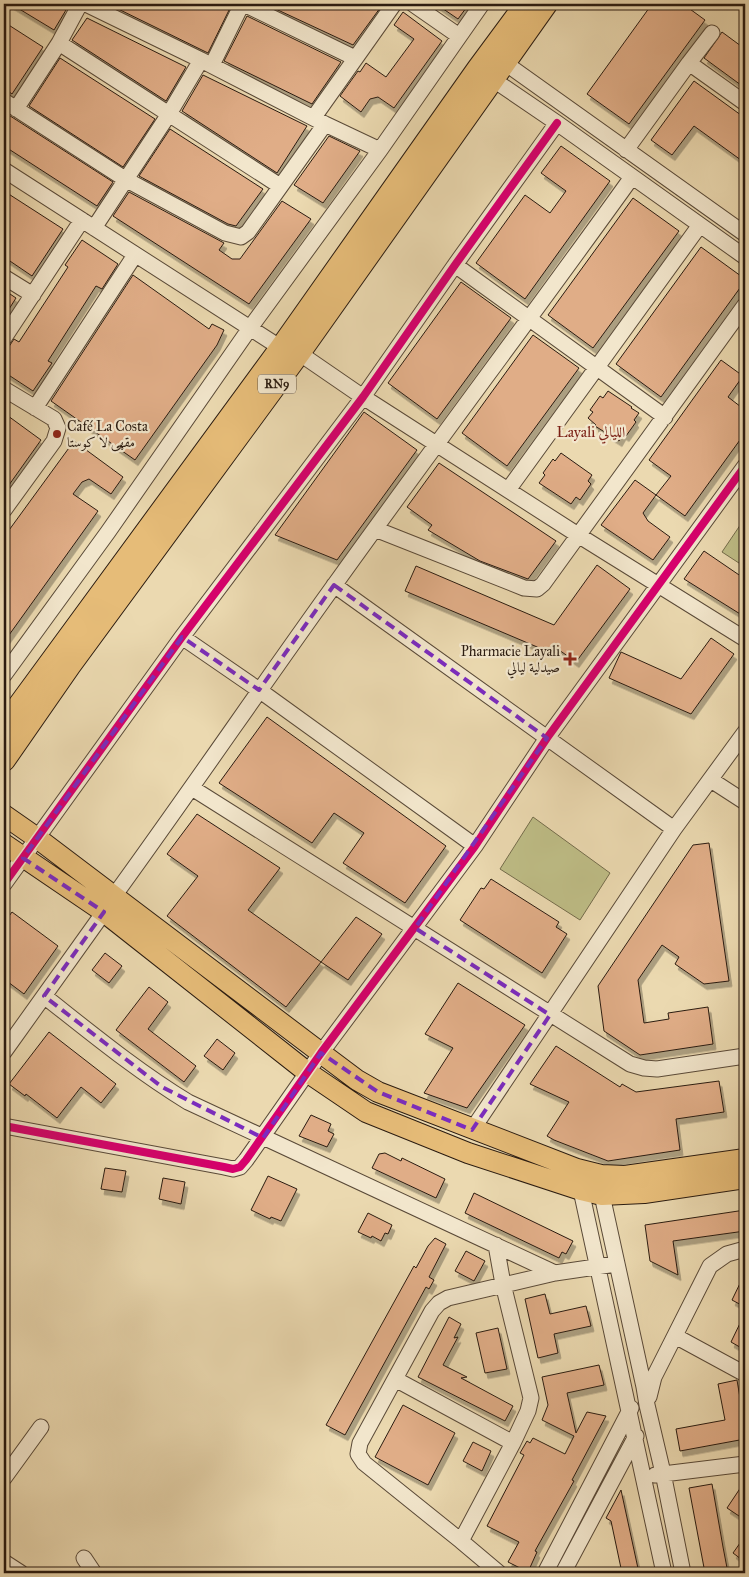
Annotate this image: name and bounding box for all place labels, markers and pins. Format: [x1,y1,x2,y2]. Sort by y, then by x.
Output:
place label: Café La Costa مقهى لا كوستا [67,418,148,452]
marker: Café La Costa مقهى لا كوستا [51,428,63,440]
place label: Pharmacie Layali صيدلية ليالي [461,643,560,679]
marker: Pharmacie Layali صيدلية ليالي [564,653,576,665]

